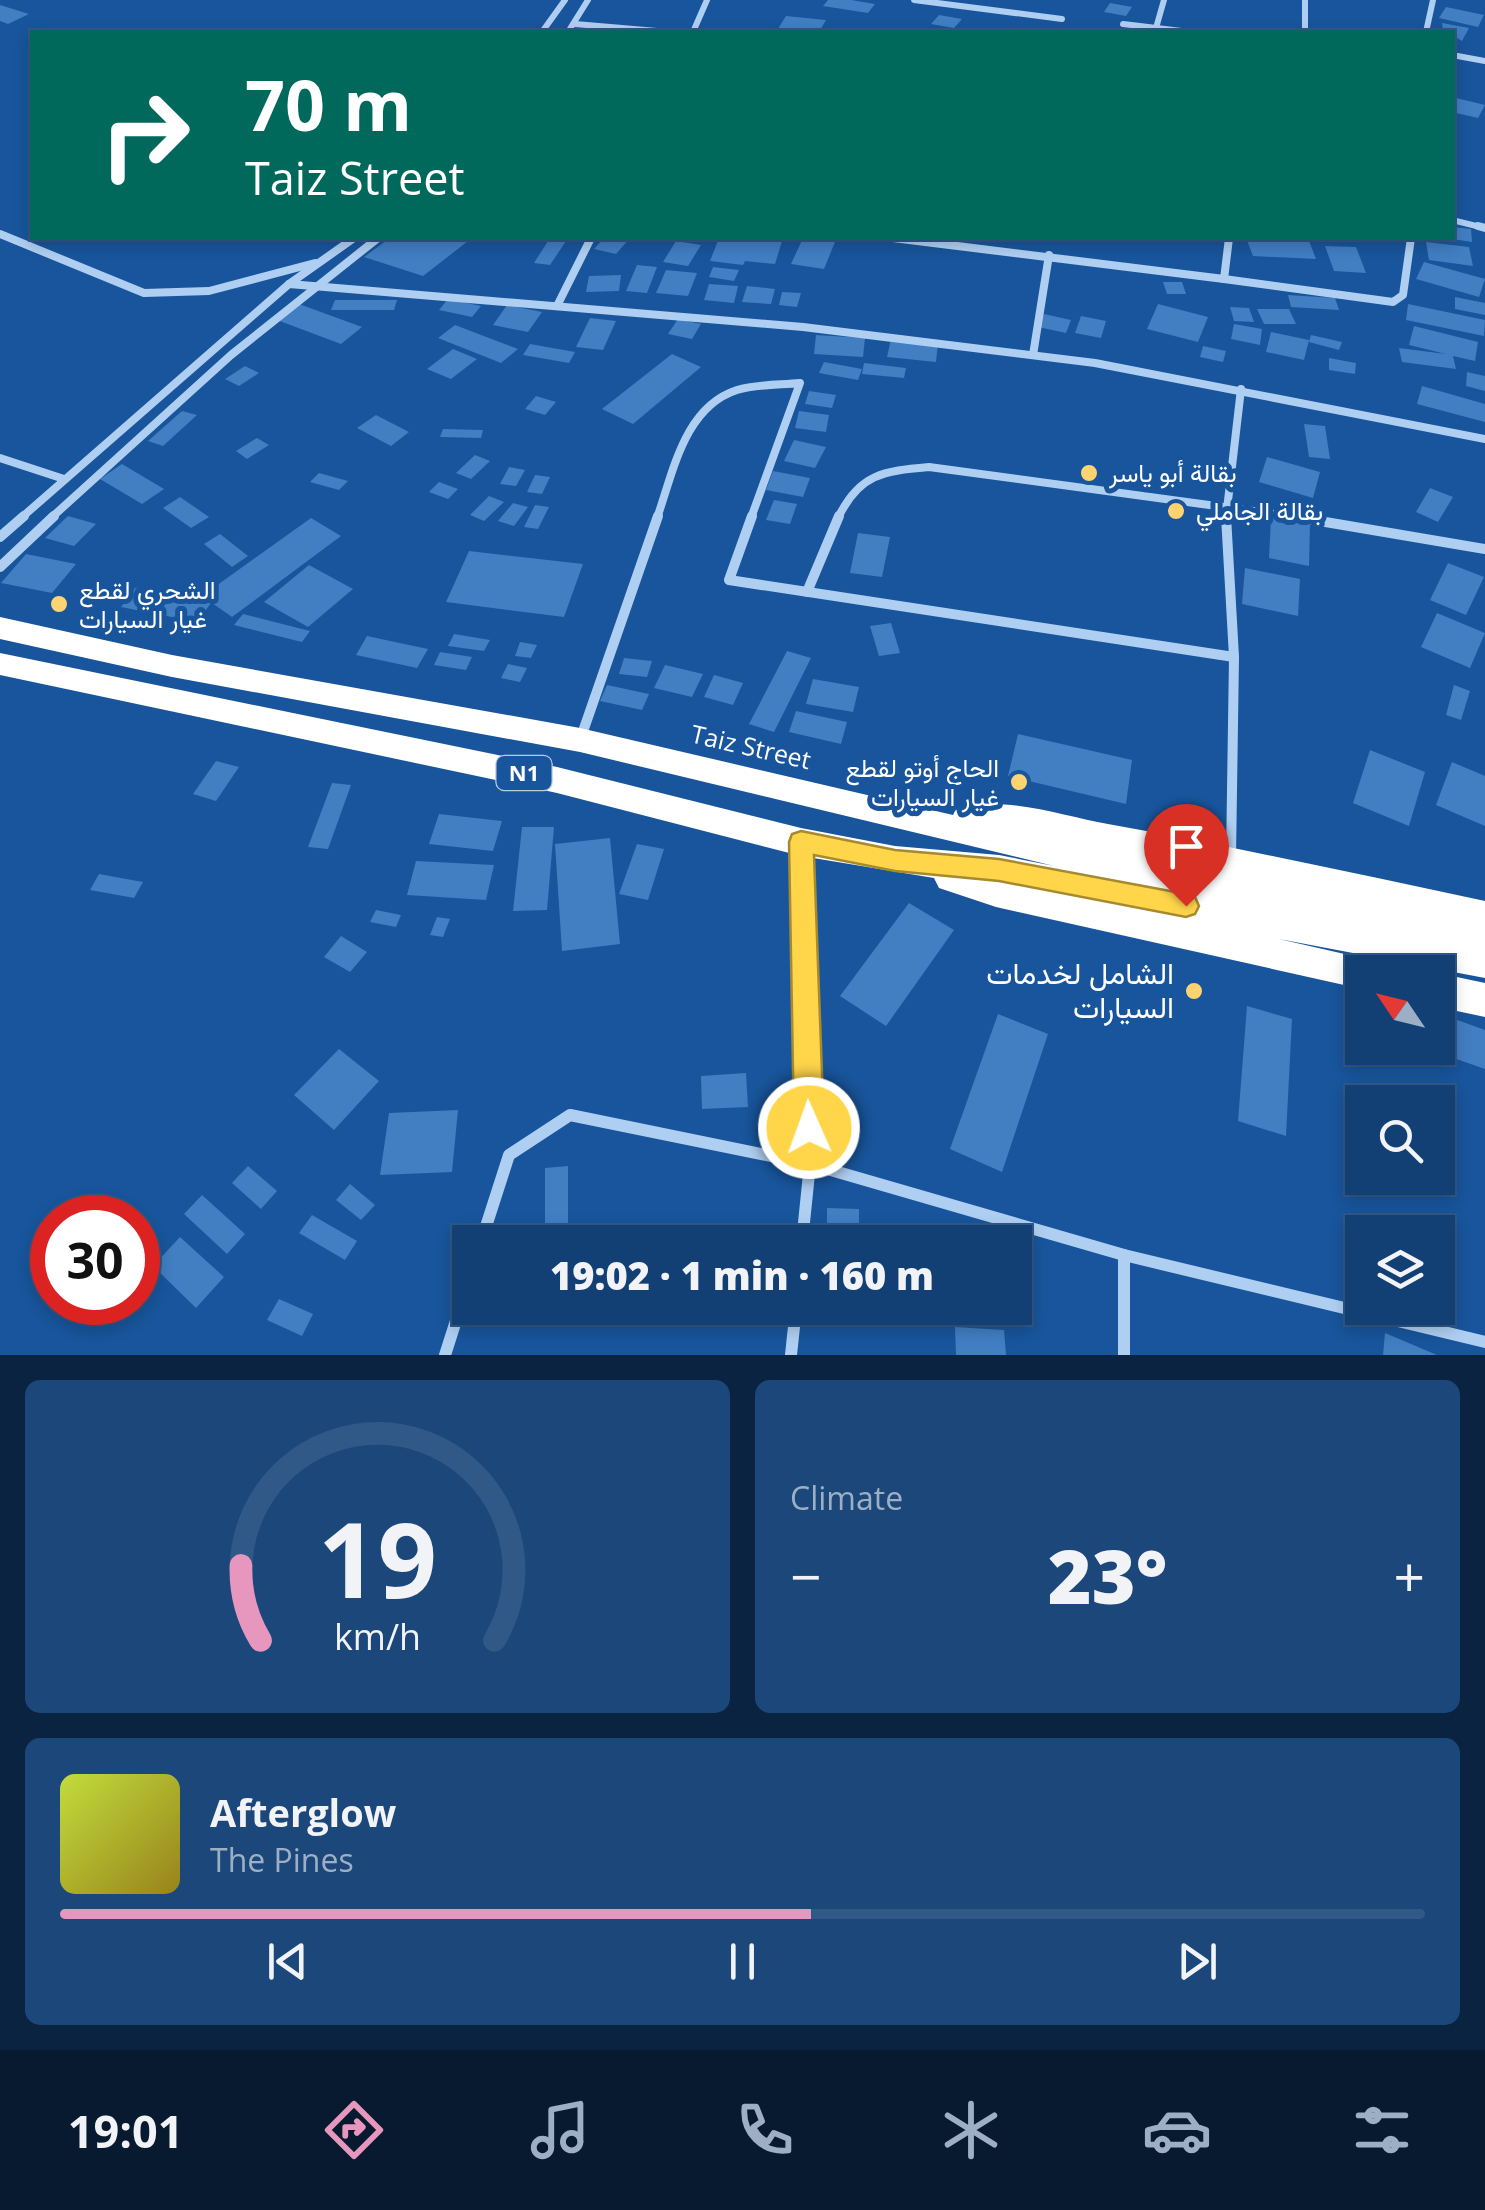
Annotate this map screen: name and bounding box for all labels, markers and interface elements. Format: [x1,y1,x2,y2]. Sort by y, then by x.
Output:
text: 70 m [245,56,412,152]
icon: right [80,70,210,200]
text: Taiz Street [245,147,465,208]
place label: بقالة أبو ياسر [1108,455,1237,489]
marker: بقالة أبو ياسر [1078,462,1100,484]
place label: بقالة الجاملي [1196,493,1323,532]
marker: بقالة الجاملي [1165,500,1187,522]
place label: الشحري لقطع غيار السيارات [79,572,215,635]
marker: الشحري لقطع غيار السيارات [48,593,70,615]
street label: Taiz Street [688,716,815,776]
place label: الحاج أوتو لقطع غيار السيارات [845,750,999,813]
road number: N1 [496,756,552,790]
marker: الحاج أوتو لقطع غيار السيارات [1008,771,1030,793]
pin [1144,804,1229,907]
icon: arrive [1159,819,1214,874]
place label: الشامل لخدمات السيارات [986,952,1174,1027]
north arrow [1345,955,1455,1065]
map controls [1345,955,1455,1325]
marker: الشامل لخدمات السيارات [1183,980,1205,1002]
position arrow [757,1076,861,1180]
button: search [1345,1085,1455,1195]
speed limit sign: 30 [30,1195,160,1325]
button: layers [1345,1215,1455,1325]
text: 19:02 · 1 min · 160 m [550,1249,934,1301]
text: Climate [790,1476,903,1519]
text: 19 [318,1487,437,1628]
text: 23° [1048,1524,1167,1626]
text: − [790,1538,821,1613]
text: + [1394,1538,1425,1613]
text: km/h [334,1612,421,1660]
text: Afterglow [210,1786,396,1838]
text: The Pines [210,1838,354,1881]
icon: previous [260,1934,315,1989]
icon: pause [715,1934,770,1989]
icon: next [1170,1934,1225,1989]
icon: directions [319,2095,389,2165]
icon: music [525,2095,595,2165]
icon: phone [730,2095,800,2165]
icon: climate [936,2095,1006,2165]
icon: car [1142,2095,1212,2165]
icon: filters [1347,2095,1417,2165]
text: 19:01 [68,2100,184,2161]

